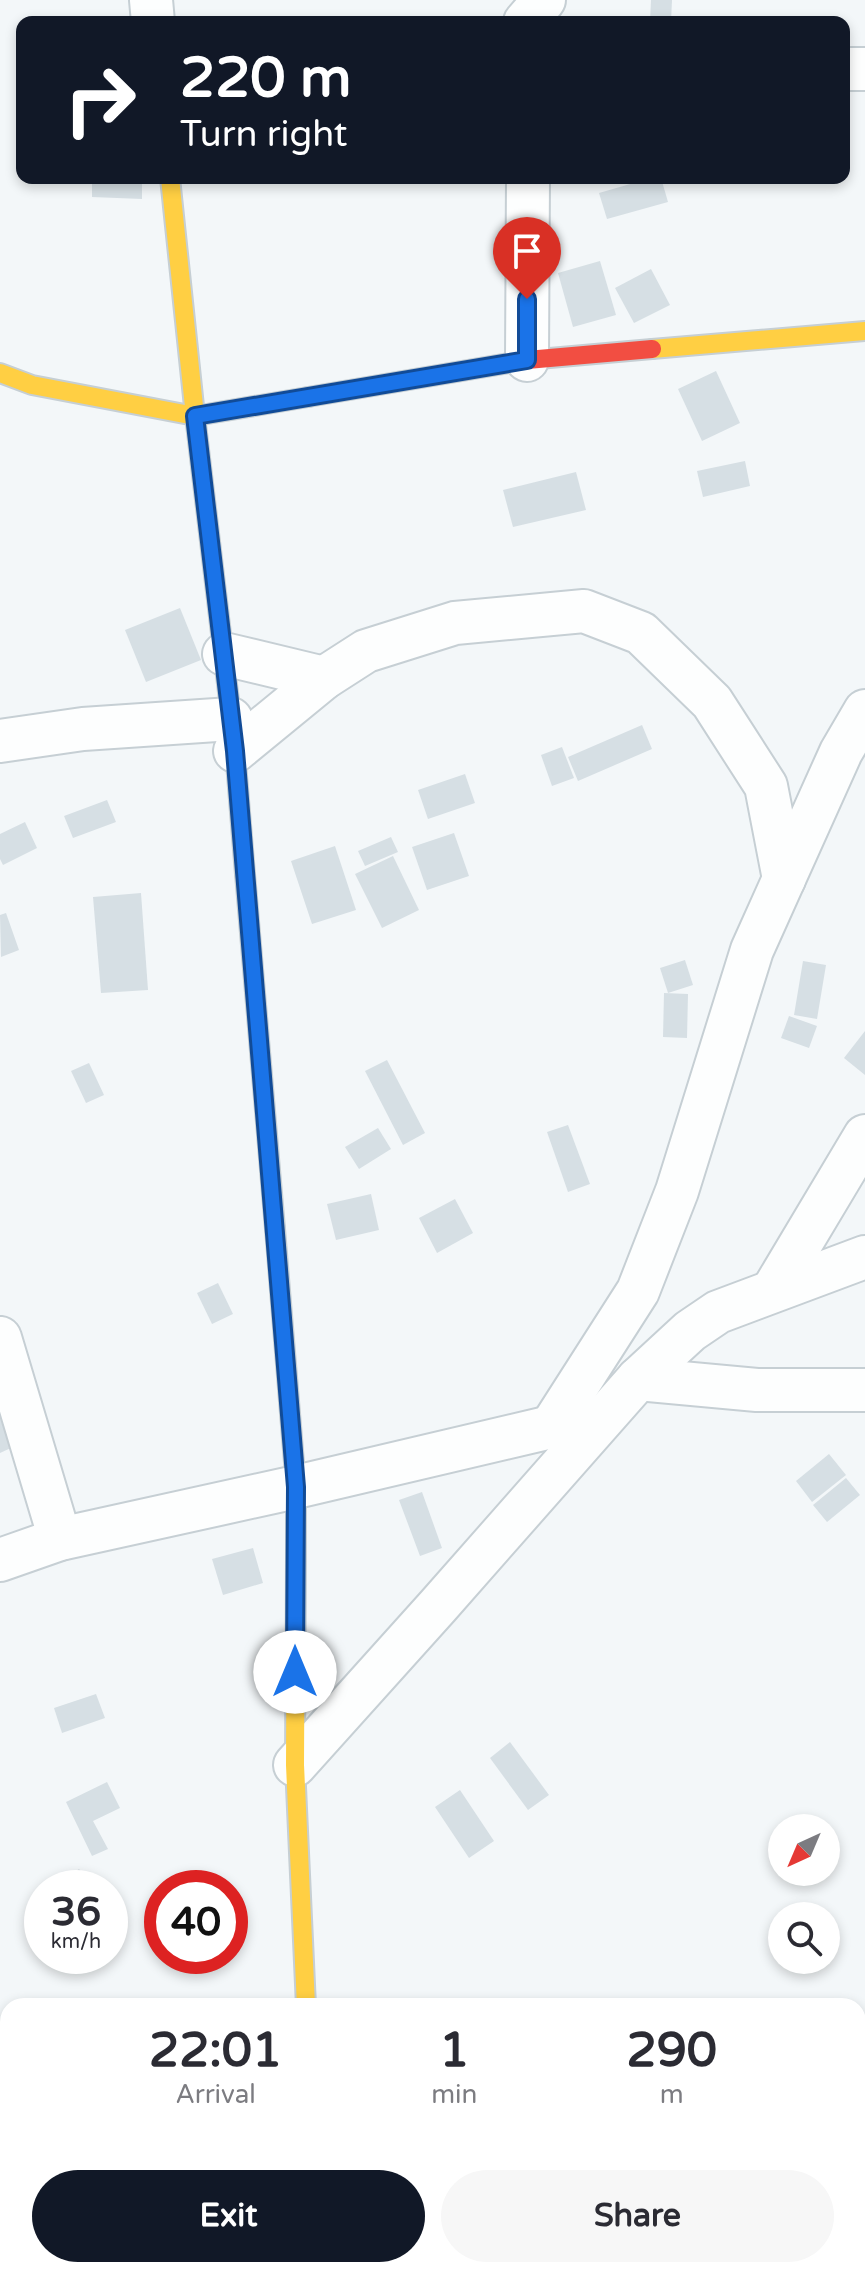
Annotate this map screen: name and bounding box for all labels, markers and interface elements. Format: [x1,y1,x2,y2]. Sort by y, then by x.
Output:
text: 220 m [180,45,351,112]
icon: right [48,48,152,152]
text: Turn right [180,113,347,156]
pin [493,217,561,299]
icon: arrive [505,229,549,273]
position arrow [253,1630,337,1714]
north arrow [768,1814,840,1886]
map controls [768,1814,840,1974]
speed limit sign: 40 [144,1870,248,1974]
text: 36 [51,1888,101,1936]
button: search [768,1902,840,1974]
text: km/h [51,1930,101,1954]
text: 22:01 [149,2022,282,2080]
text: 1 [439,2022,469,2080]
text: 290 [626,2022,717,2080]
text: Arrival [175,2079,256,2110]
text: min [431,2079,477,2110]
text: m [660,2079,684,2110]
button: Exit [32,2170,425,2262]
button: Share [441,2170,834,2262]

